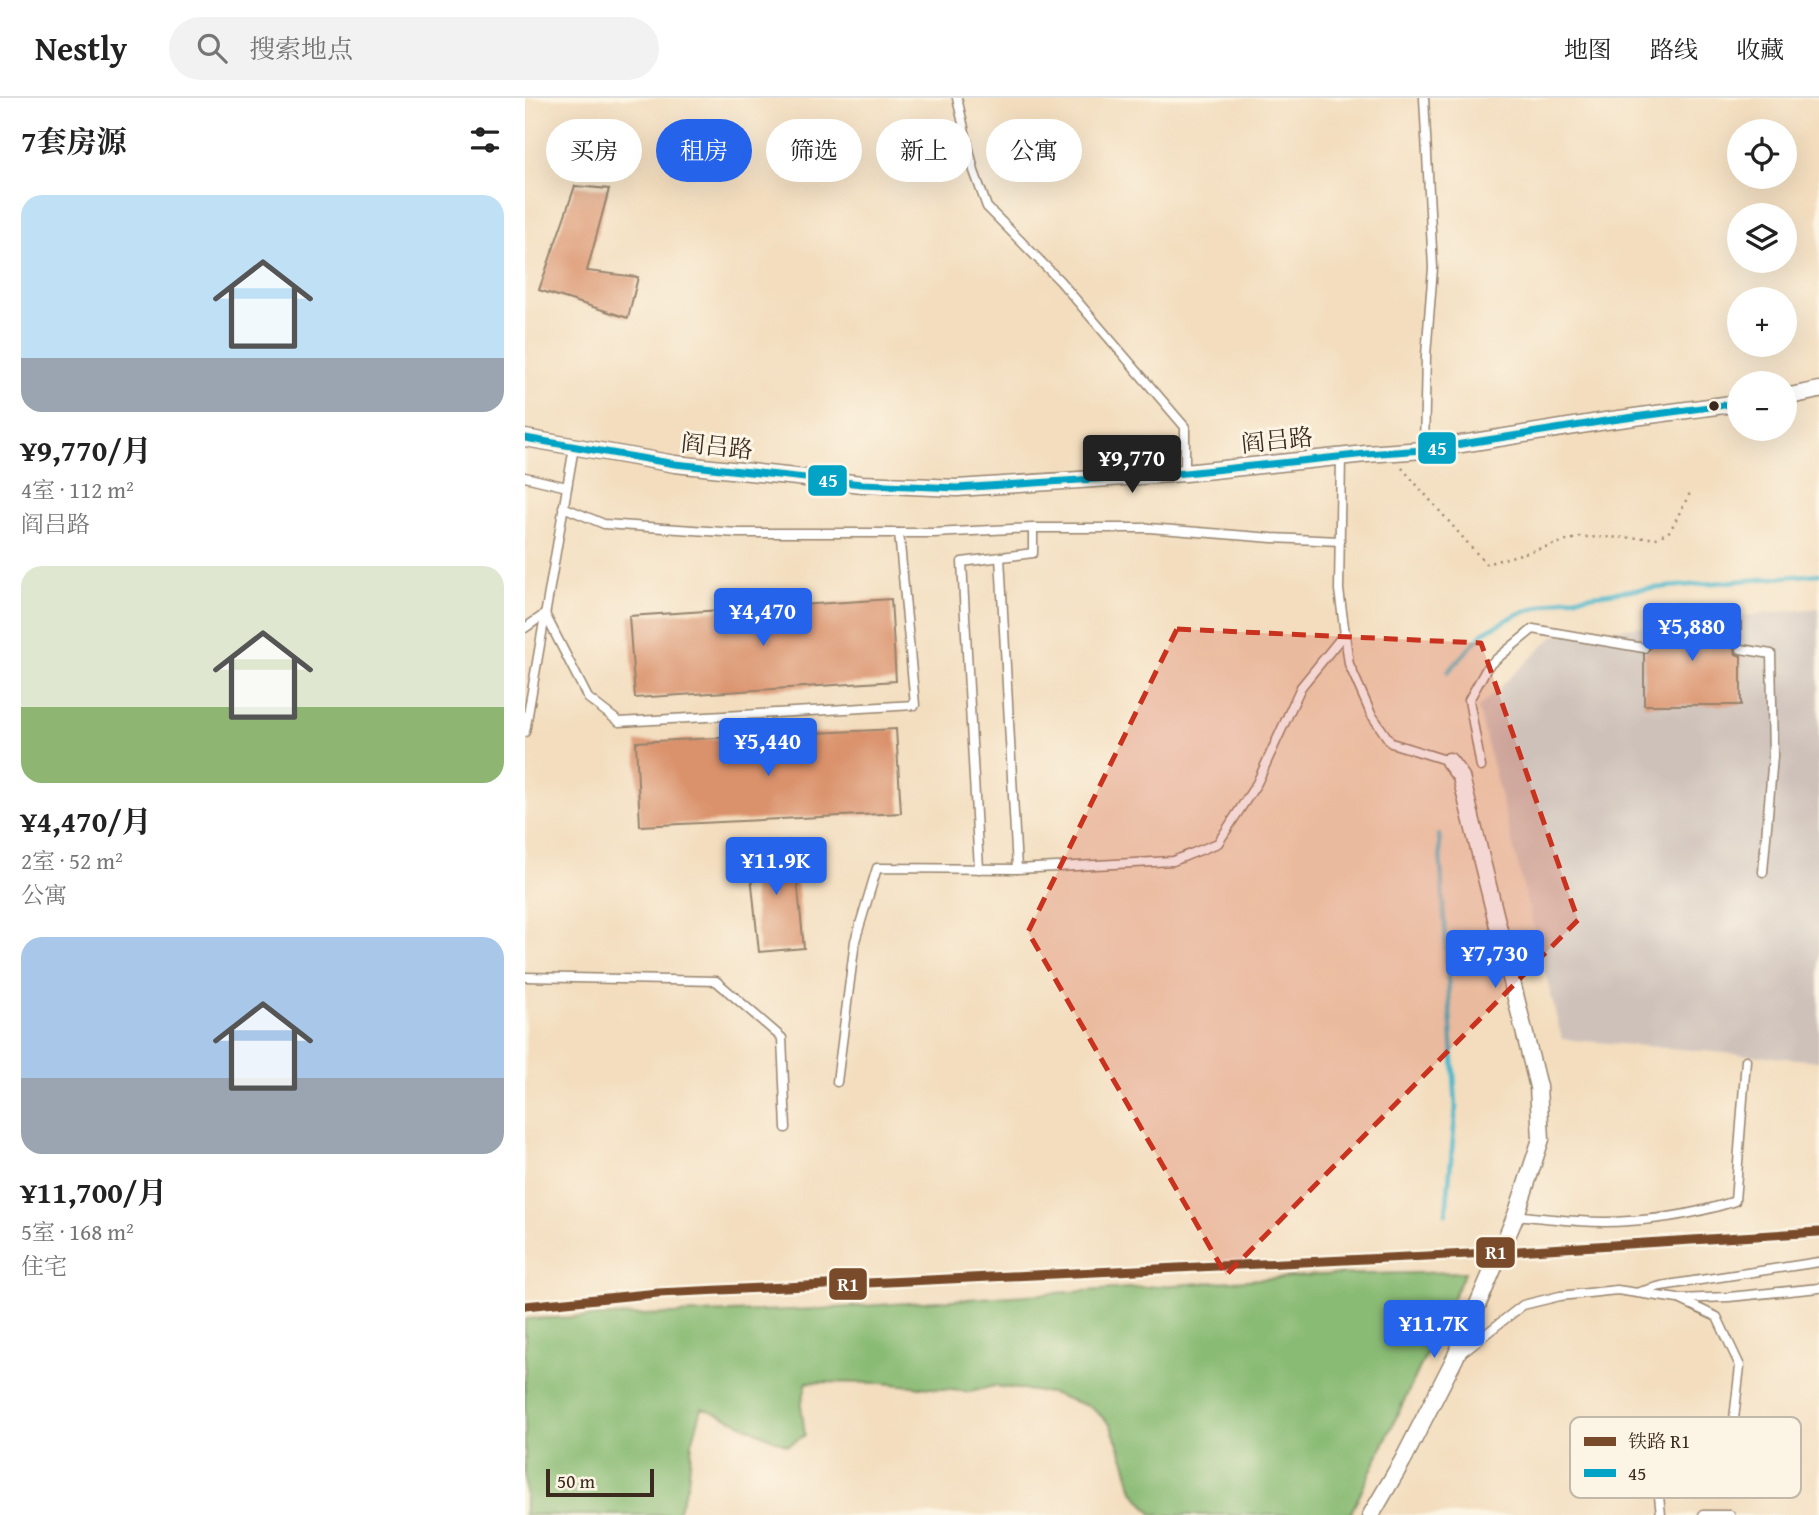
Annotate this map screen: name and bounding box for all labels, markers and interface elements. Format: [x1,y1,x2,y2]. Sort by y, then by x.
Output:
search box [169,17,659,80]
text: Nestly [35,24,127,72]
icon: search [193,29,231,67]
text: 搜索地点 [249,29,353,68]
text: 地图 [1564,32,1612,67]
text: 路线 [1650,32,1698,67]
text: 收藏 [1736,32,1784,67]
text: 7套房源 [21,119,127,163]
chip: 买房 [546,119,642,182]
chip: 租房 [656,119,752,182]
chip: 筛选 [766,119,862,182]
chip: 新上 [876,119,972,182]
chip: 公寓 [986,119,1082,182]
map controls [1727,119,1797,441]
button: locate [1727,119,1797,189]
icon: filters [466,121,504,159]
button: layers [1727,203,1797,273]
icon: home [200,241,326,367]
button: + [1727,287,1797,357]
button: − [1727,371,1797,441]
unlabelled marker [1707,399,1721,413]
street label: 阎吕路 [1239,419,1315,461]
street label: 阎吕路 [679,425,755,467]
text: ¥9,770/月 [21,428,152,472]
line badge: 45 [1417,431,1457,465]
text: 45 [1427,434,1447,462]
pin: ¥9,770 [1075,436,1189,495]
text: ¥9,770 [1099,441,1165,474]
line badge: 45 [807,464,848,497]
text: 45 [818,466,838,494]
text: 4室 · 112 m² [21,473,134,506]
text: 阎吕路 [21,507,90,540]
pin: ¥4,470 [706,588,820,648]
text: ¥4,470 [730,594,796,627]
pin: ¥5,880 [1635,603,1749,663]
text: ¥5,880 [1659,609,1725,642]
icon: home [200,612,326,738]
pin: ¥5,440 [711,718,825,778]
text: ¥5,440 [735,724,801,757]
text: ¥4,470/月 [21,799,152,843]
pin: ¥11.9K [719,838,833,897]
text: ¥11.9K [742,843,810,876]
text: 2室 · 52 m² [21,844,123,877]
text: 公寓 [21,878,67,911]
pin: ¥7,730 [1438,930,1552,990]
text: ¥7,730 [1462,936,1528,969]
icon: home [200,983,326,1109]
text: ¥11,700/月 [21,1170,167,1214]
text: 5室 · 168 m² [21,1215,134,1248]
line badge: R1 [1475,1236,1516,1269]
text: R1 [1485,1238,1507,1266]
text: 住宅 [21,1249,67,1282]
line badge: R1 [828,1267,868,1301]
text: R1 [837,1270,859,1298]
pin: ¥11.7K [1377,1300,1491,1360]
text: ¥11.7K [1400,1306,1468,1339]
legend [1570,1417,1801,1498]
text: 铁路 R1 [1628,1427,1690,1455]
text: 45 [1628,1459,1646,1487]
scale bar [546,1466,655,1498]
text: 50 m [557,1467,595,1495]

